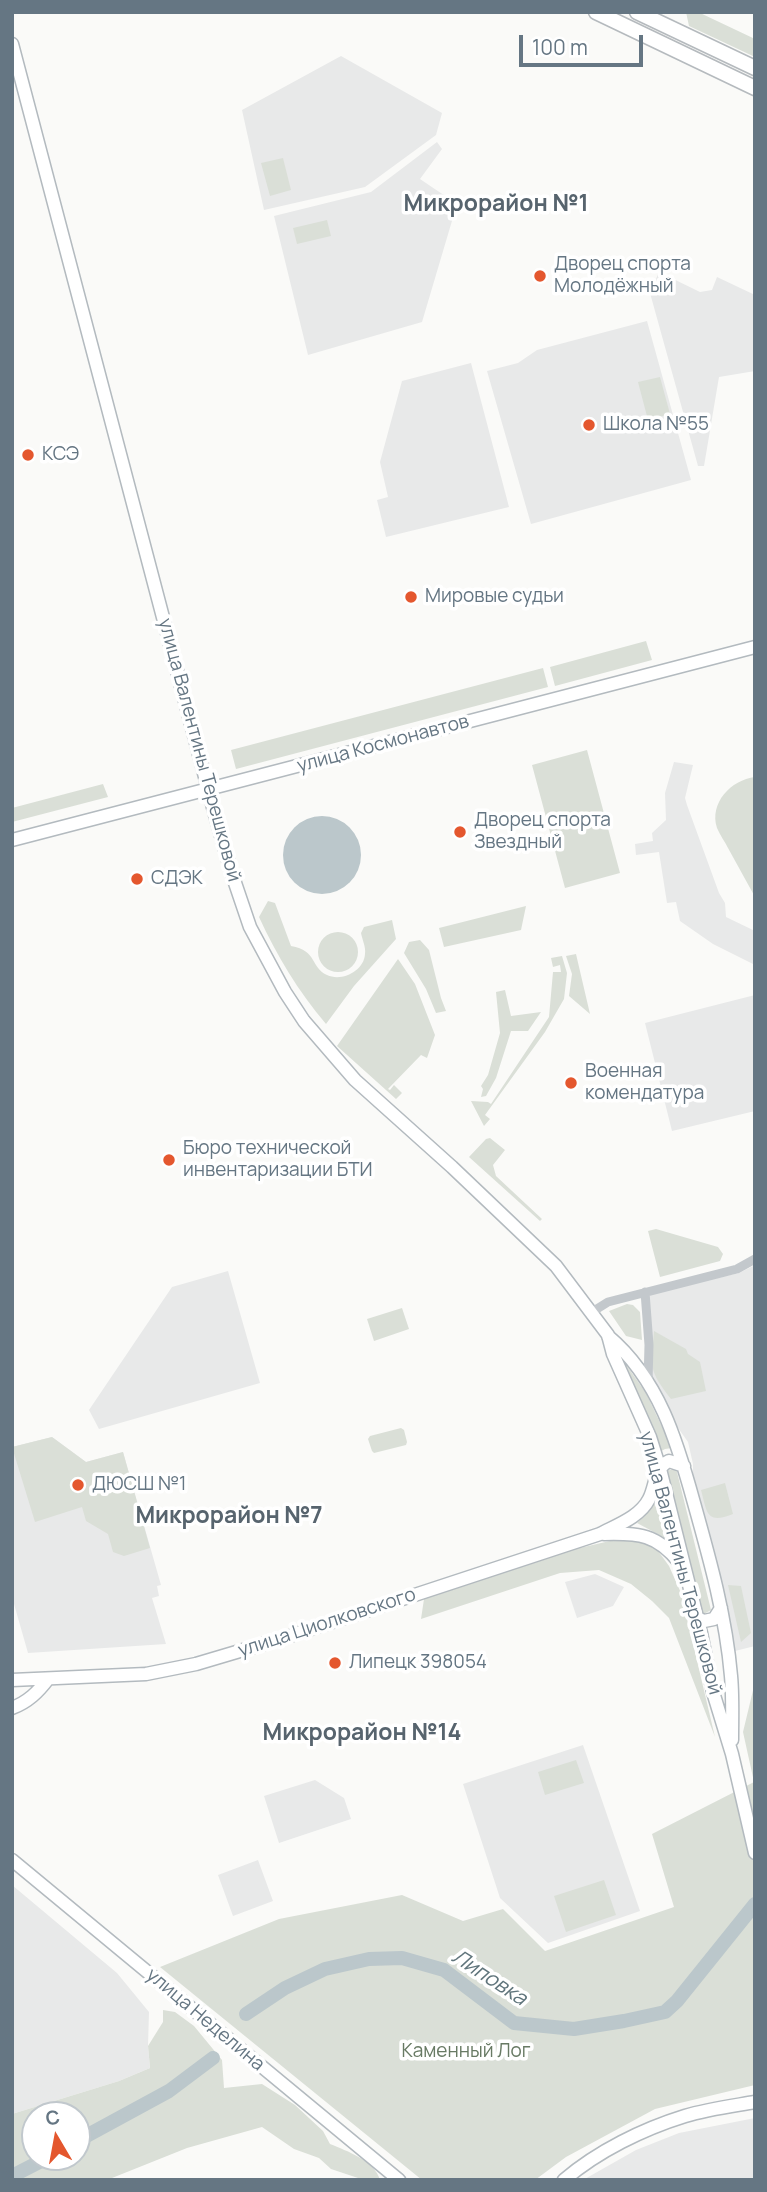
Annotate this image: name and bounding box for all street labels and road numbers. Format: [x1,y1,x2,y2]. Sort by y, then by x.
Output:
street label: улица Валентины Терешковой [153,616,245,884]
street label: улица Космонавтов [295,710,471,778]
street label: улица Валентины Терешковой [634,1429,726,1697]
street label: улица Циолковского [235,1583,419,1663]
street label: улица Неделина [141,1964,269,2076]

